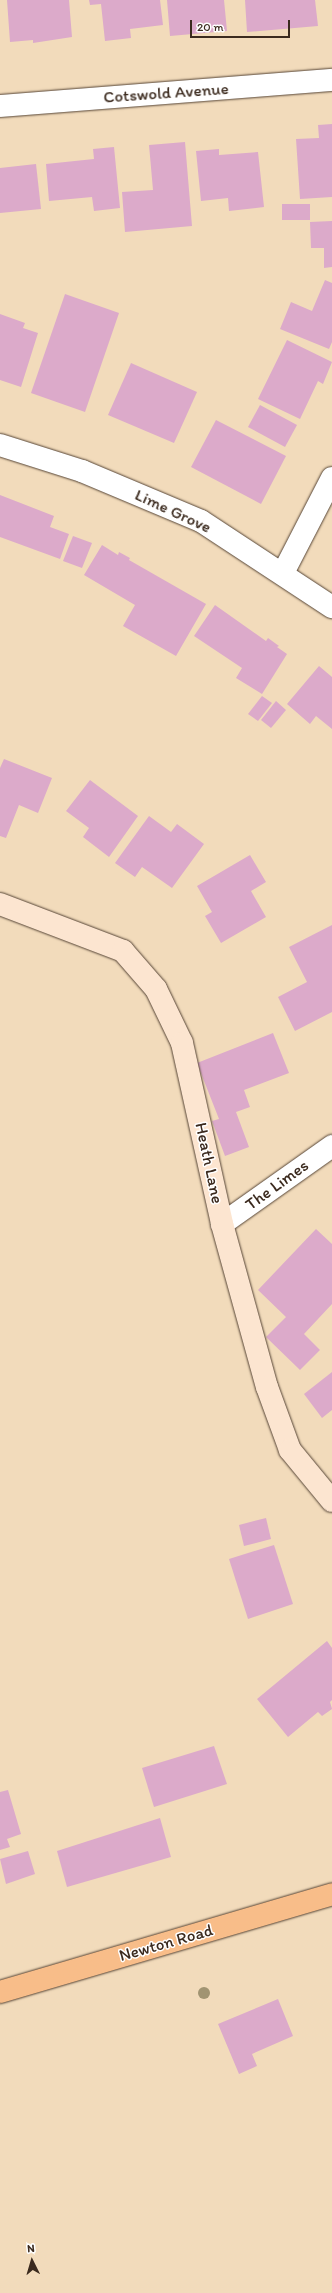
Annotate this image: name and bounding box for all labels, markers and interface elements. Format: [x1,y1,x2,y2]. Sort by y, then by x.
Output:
scale bar [192,12,292,38]
text: 20 m [197,20,224,34]
street label: Cotswold Avenue [103,78,229,108]
street label: Lime Grove [131,484,215,538]
street label: Heath Lane [190,1121,228,1205]
street label: The Limes [241,1155,313,1215]
street label: Newton Road [117,1920,215,1966]
north arrow [12,2241,52,2281]
text: N [27,2242,35,2255]

